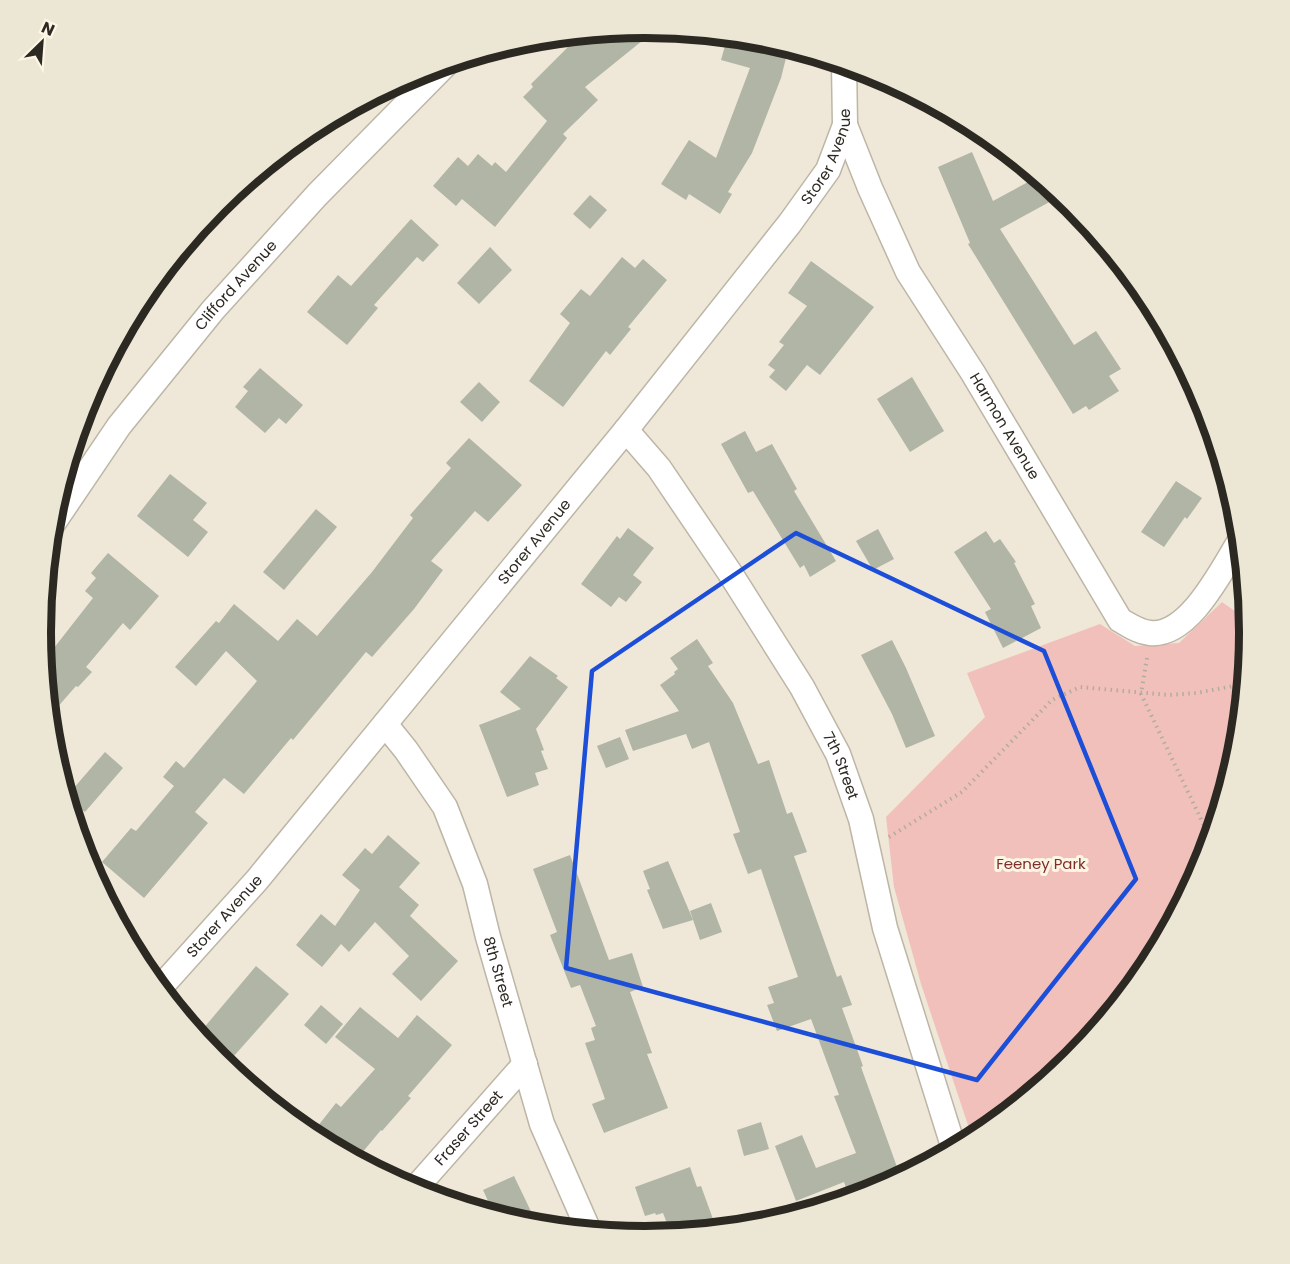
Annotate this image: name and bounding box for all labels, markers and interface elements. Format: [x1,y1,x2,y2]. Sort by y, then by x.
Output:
north arrow [12,12,72,72]
text: N [38,16,58,42]
street label: Storer Avenue [796,108,855,209]
street label: Clifford Avenue [189,235,281,335]
street label: Harmon Avenue [965,368,1045,483]
street label: Storer Avenue [493,494,575,589]
street label: 7th Street [818,728,864,802]
park label: Feeney Park [996,853,1086,874]
street label: Storer Avenue [181,870,267,962]
street label: 8th Street [478,934,519,1010]
street label: Fraser Street [429,1085,507,1170]

